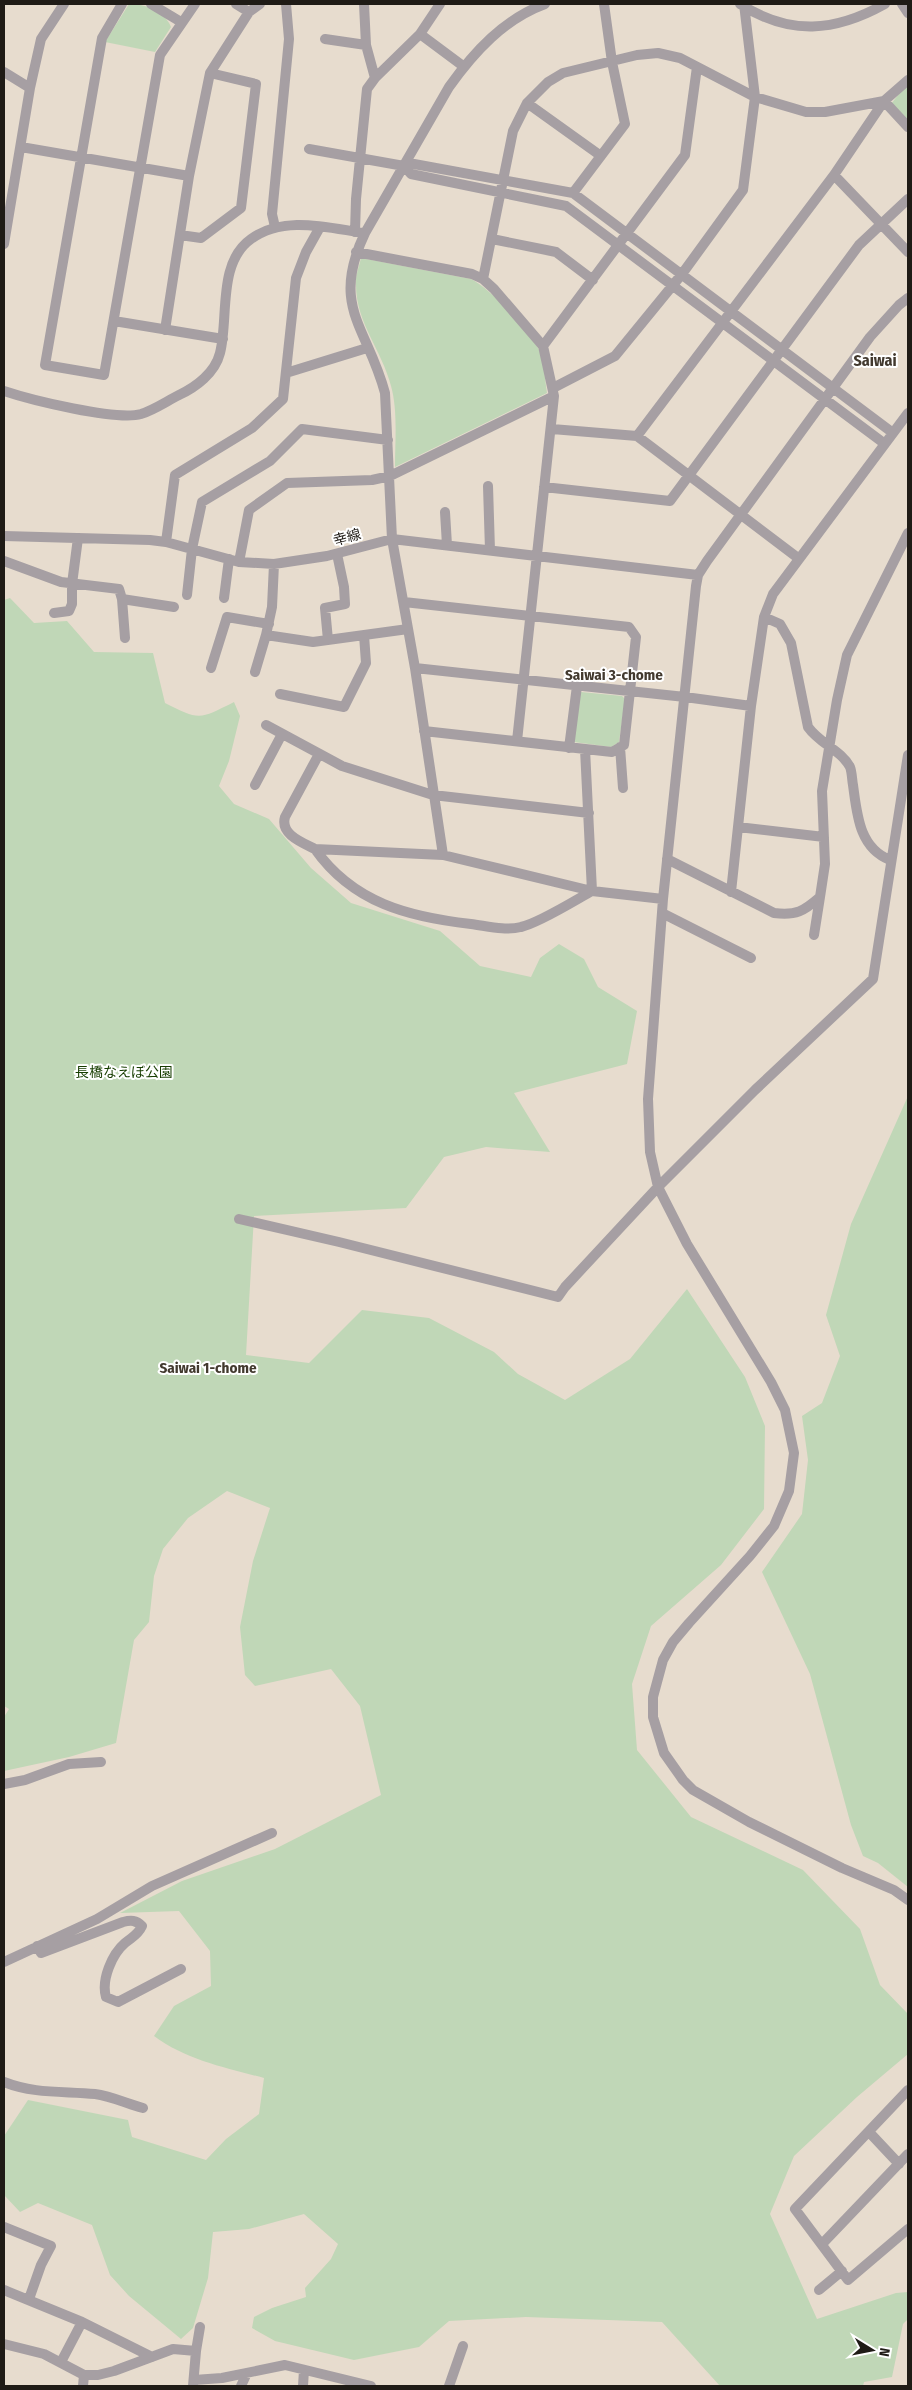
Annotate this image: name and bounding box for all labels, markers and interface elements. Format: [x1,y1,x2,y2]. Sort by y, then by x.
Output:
district label: Saiwai [853,351,897,370]
street label: 幸線 [331,526,363,549]
district label: Saiwai 3-chome [565,666,663,684]
park label: 長橋なえぼ公園 [75,1064,173,1081]
district label: Saiwai 1-chome [159,1359,257,1377]
north arrow [847,2325,897,2375]
text: N [875,2347,893,2358]

